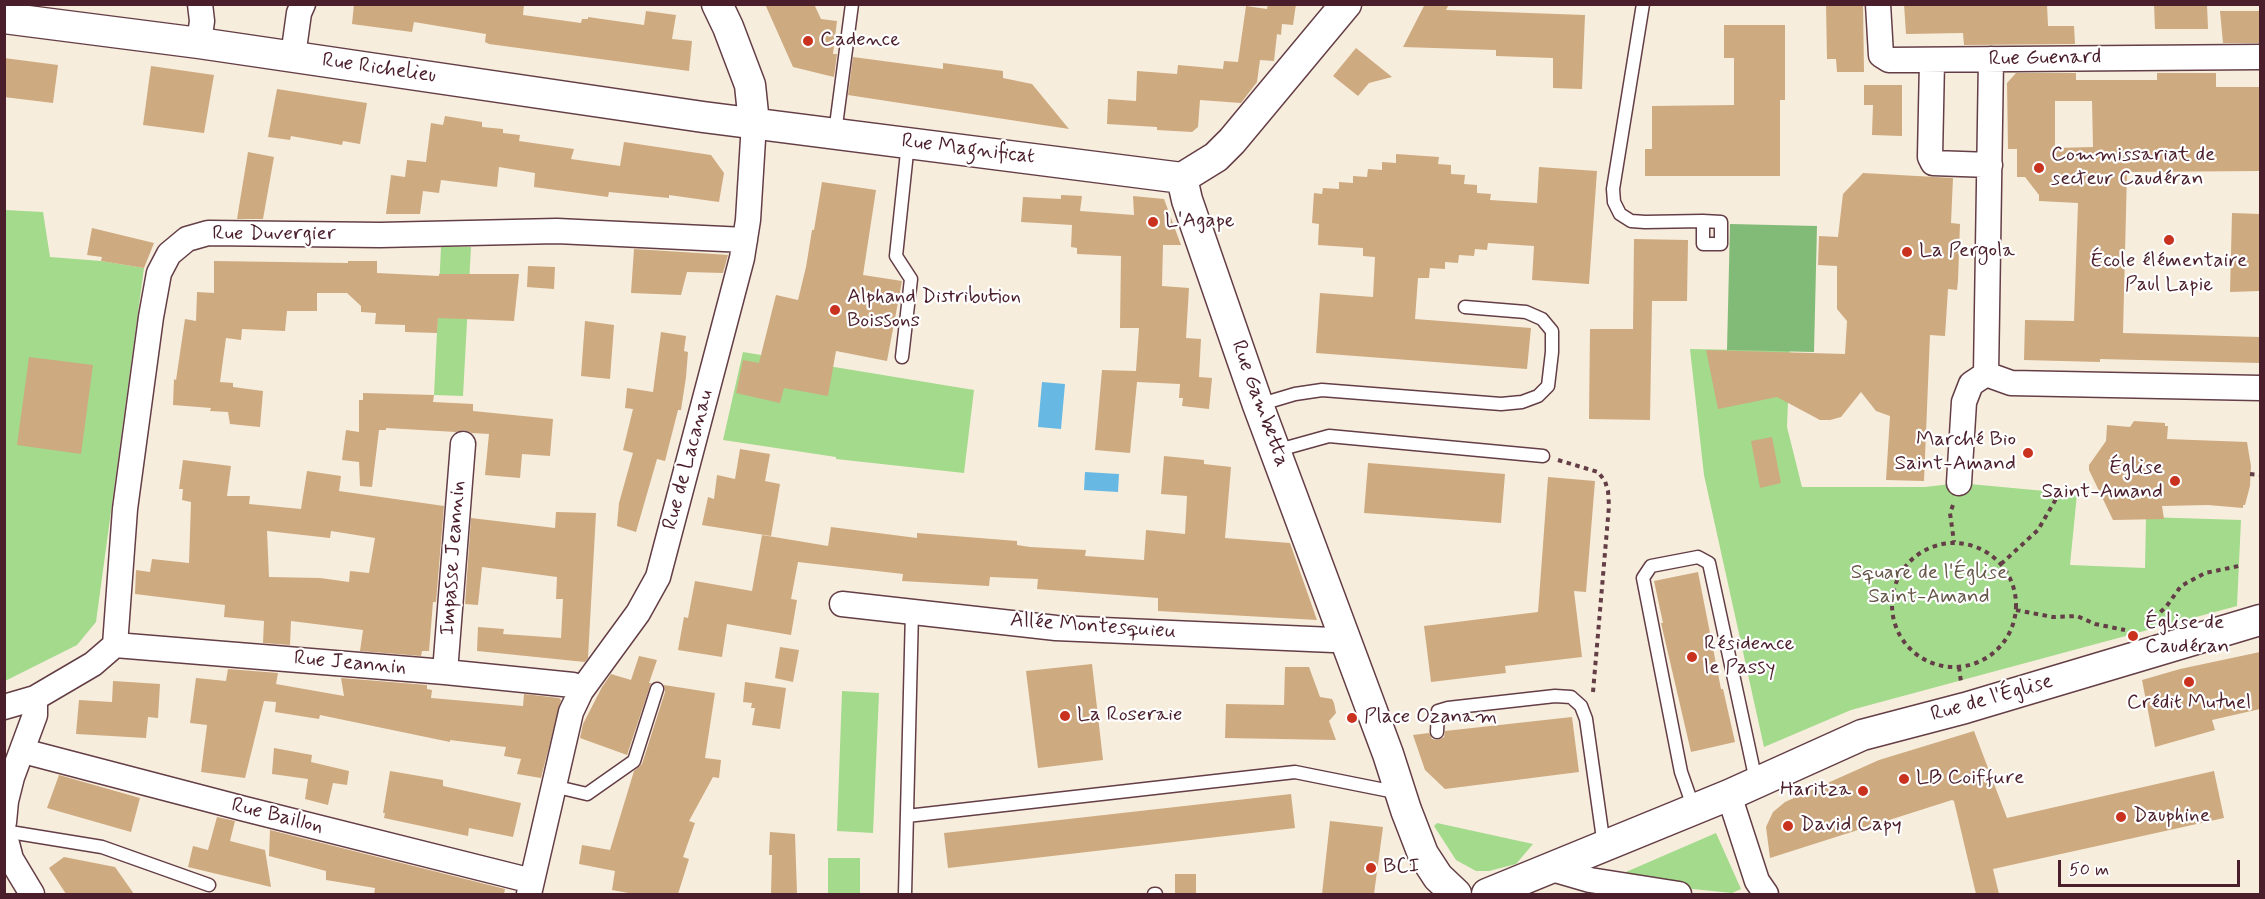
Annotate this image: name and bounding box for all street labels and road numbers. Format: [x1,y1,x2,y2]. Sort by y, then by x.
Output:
street label: Rue Guenard [1989,45,2101,73]
street label: Rue Richelieu [320,49,438,89]
street label: Rue Magnificat [900,129,1036,171]
street label: Rue Duvergier [212,222,336,248]
street label: Rue Gambetta [1224,337,1294,471]
street label: Rue de Lacanau [658,387,720,533]
street label: Impasse Jeannin [436,480,472,636]
street label: Allée Montesquieu [1009,609,1177,645]
street label: Rue Jeannin [293,647,407,681]
street label: Rue de l'Église [1928,670,2056,728]
street label: Rue Baillon [228,793,326,841]

